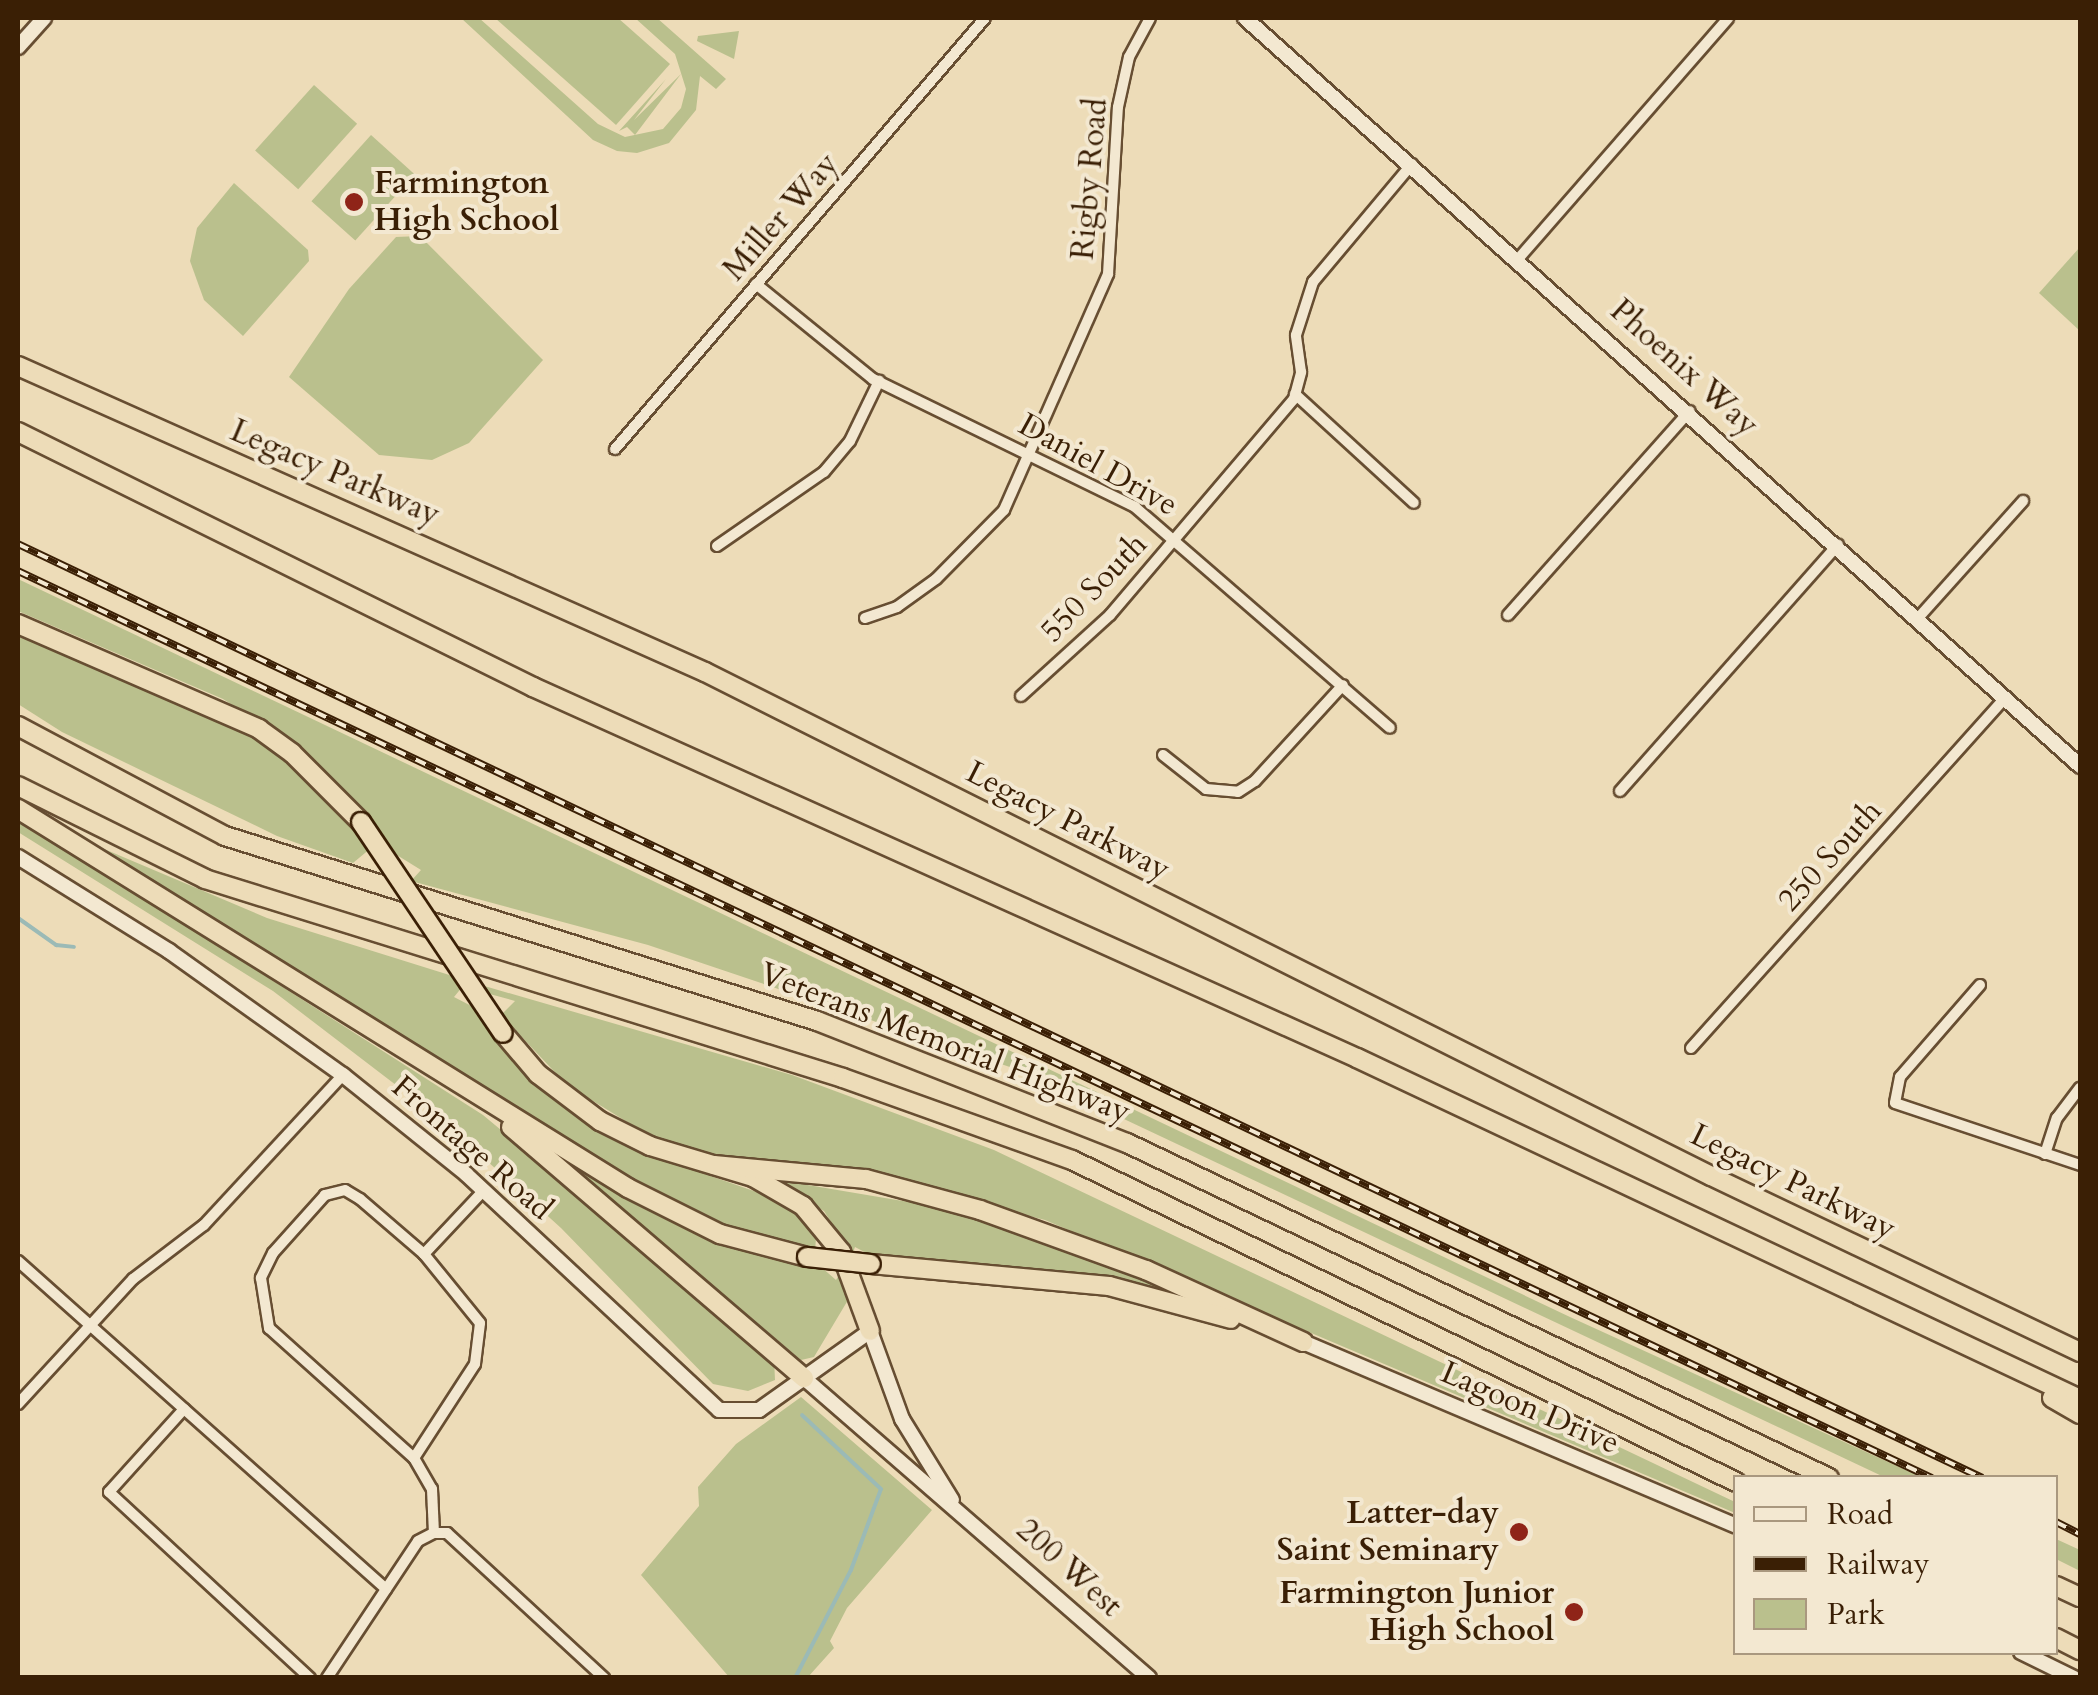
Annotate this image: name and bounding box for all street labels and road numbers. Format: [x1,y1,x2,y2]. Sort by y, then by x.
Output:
street label: Rigby Road [1064,97,1116,261]
street label: Miller Way [715,145,847,289]
street label: Phoenix Way [1602,291,1766,445]
street label: Daniel Drive [1012,406,1184,524]
street label: Legacy Parkway [225,412,445,534]
street label: 550 South [1033,526,1155,650]
street label: Legacy Parkway [960,753,1176,889]
street label: 250 South [1770,792,1890,920]
street label: Veterans Memorial Highway [754,955,1136,1131]
street label: Frontage Road [384,1068,560,1228]
street label: Legacy Parkway [1684,1116,1902,1248]
street label: Lagoon Drive [1435,1353,1625,1463]
street label: 200 West [1008,1511,1130,1625]

